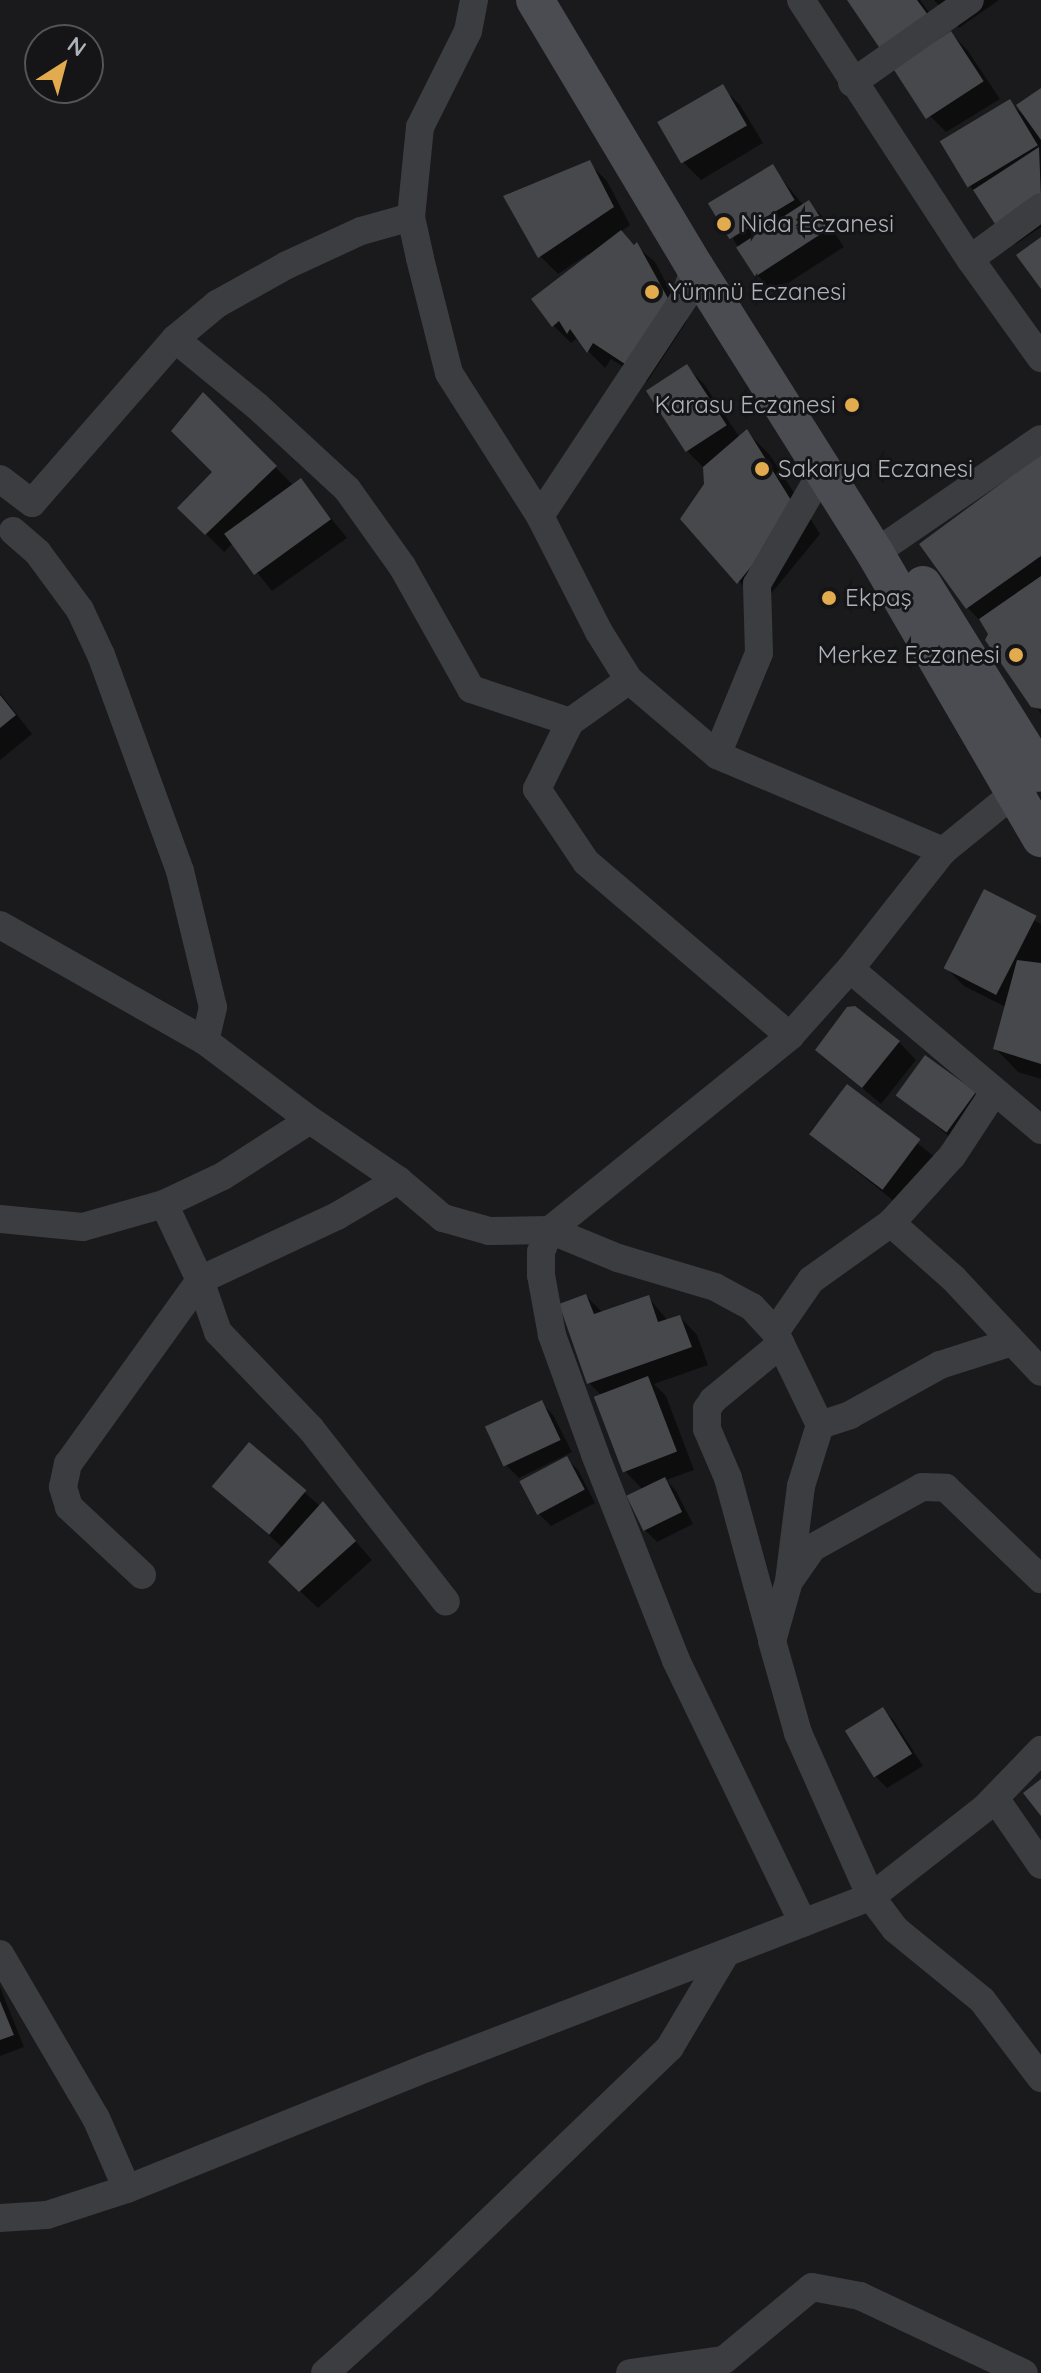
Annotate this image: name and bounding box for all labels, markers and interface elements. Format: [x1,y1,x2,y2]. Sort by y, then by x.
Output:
north arrow [24,24,104,104]
text: N [62,30,92,62]
place label: Nida Eczanesi [740,210,894,238]
marker: Nida Eczanesi [715,215,733,233]
place label: Yümnü Eczanesi [668,278,846,306]
marker: Yümnü Eczanesi [643,283,661,301]
place label: Karasu Eczanesi [654,391,836,419]
marker: Karasu Eczanesi [843,396,861,414]
place label: Sakarya Eczanesi [778,455,973,483]
marker: Sakarya Eczanesi [753,460,771,478]
place label: Ekpaş [845,584,912,612]
marker: Ekpaş [820,589,838,607]
place label: Merkez Eczanesi [818,641,1000,669]
marker: Merkez Eczanesi [1007,646,1025,664]

